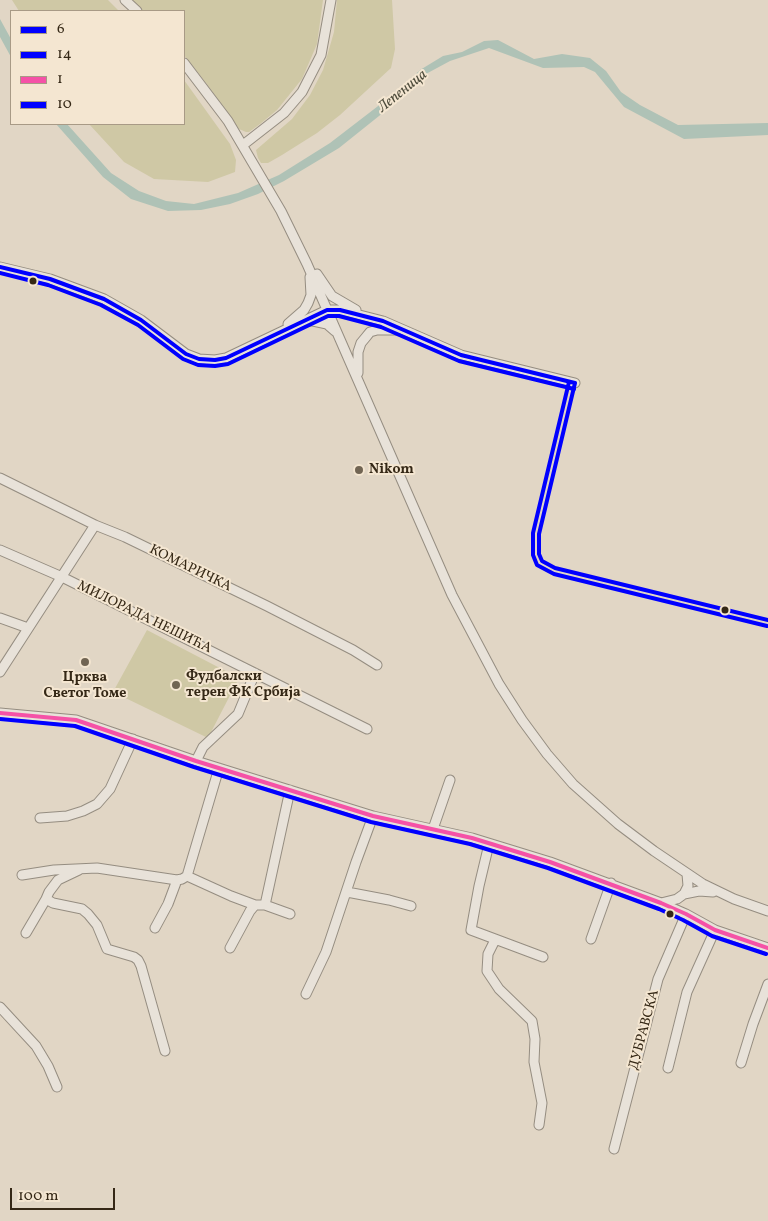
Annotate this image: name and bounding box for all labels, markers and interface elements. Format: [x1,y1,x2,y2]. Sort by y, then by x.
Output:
legend [10,10,185,125]
text: 6 [57,19,65,40]
text: 14 [57,44,72,65]
water label: Лепеница [375,67,431,117]
text: 1 [57,69,63,90]
text: 10 [57,94,72,115]
unlabelled marker [28,276,38,286]
place label: Nikom [369,462,414,478]
marker: Nikom [353,464,365,476]
street label: КОМАРИЧКА [146,542,234,596]
street label: МИЛОРАДА НЕШИЋА [74,578,214,658]
unlabelled marker [720,605,730,615]
marker: Црква Светог Томе [79,656,91,668]
place label: Фудбалски терен ФК Србија [186,669,301,702]
place label: Црква Светог Томе [44,670,126,702]
marker: Фудбалски терен ФК Србија [170,679,182,691]
unlabelled marker [665,909,675,919]
street label: ДУБРАВСКА [626,988,664,1072]
scale bar [12,1178,118,1210]
text: 100 m [18,1186,58,1207]

